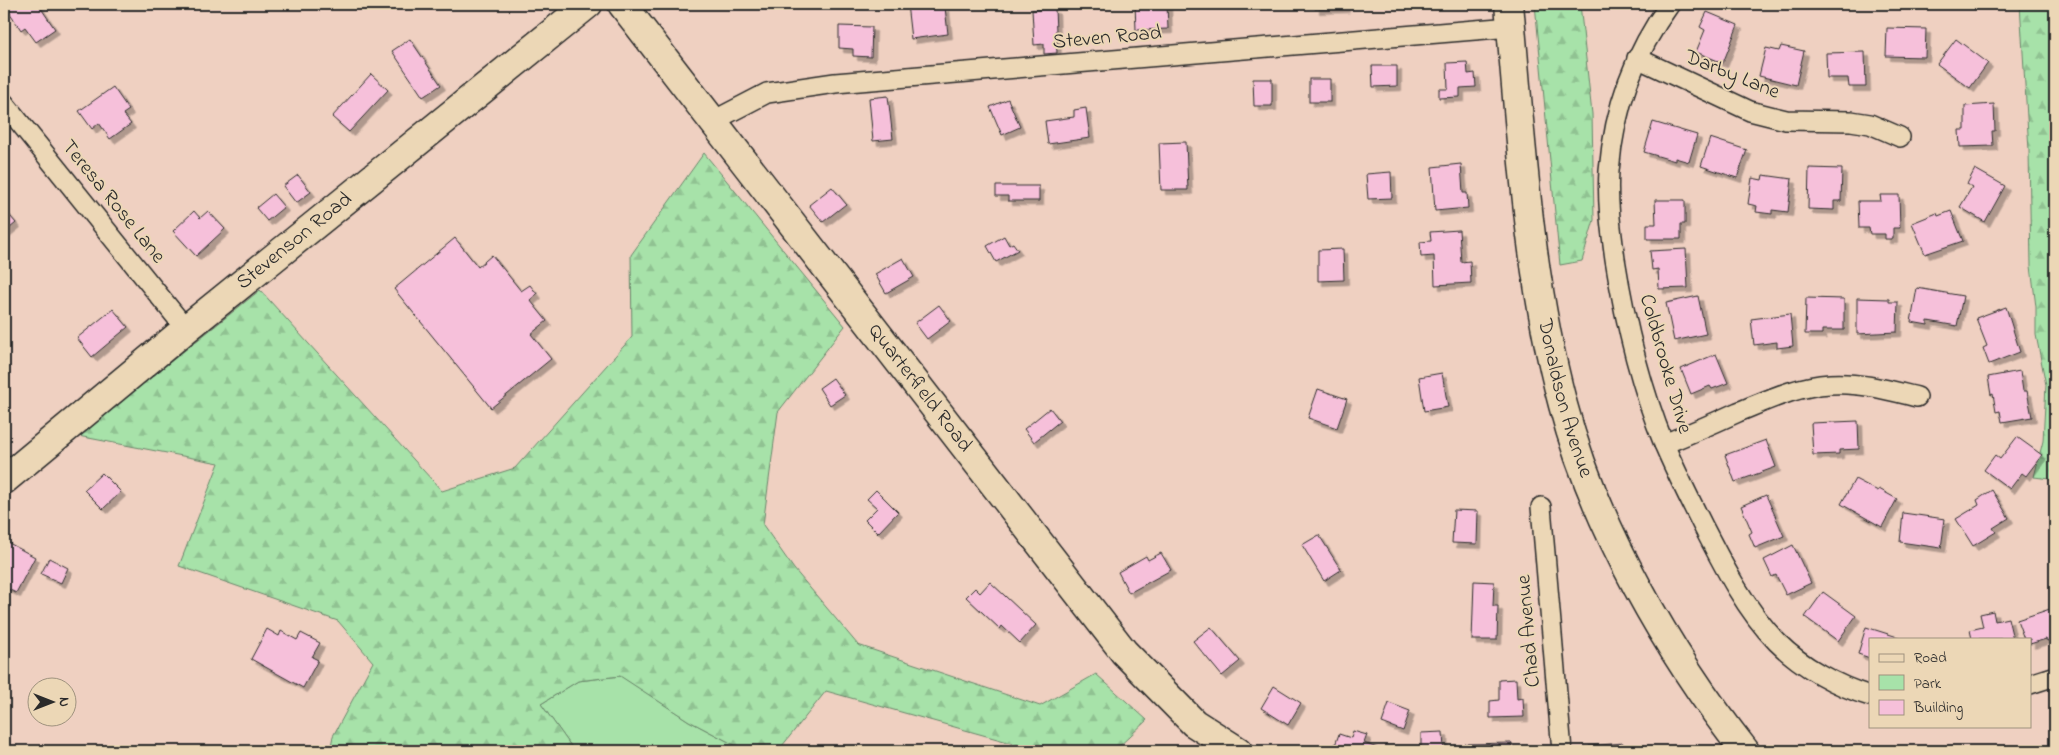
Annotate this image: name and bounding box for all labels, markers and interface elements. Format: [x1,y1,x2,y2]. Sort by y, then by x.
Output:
street label: Steven Road [1051,18,1163,58]
street label: Darby Lane [1678,42,1785,110]
street label: Teresa Rose Lane [54,134,173,271]
street label: Stevenson Road [230,185,359,297]
street label: Coldbrooke Drive [1631,291,1699,438]
street label: Donaldson Avenue [1529,315,1601,483]
street label: Quarterfield Road [860,318,979,459]
street label: Chad Avenue [1509,573,1549,688]
legend [1869,638,2032,728]
text: Road [1914,647,1947,669]
text: Park [1914,673,1942,695]
north arrow [28,678,78,728]
text: N [53,697,74,707]
text: Building [1913,697,1963,720]

